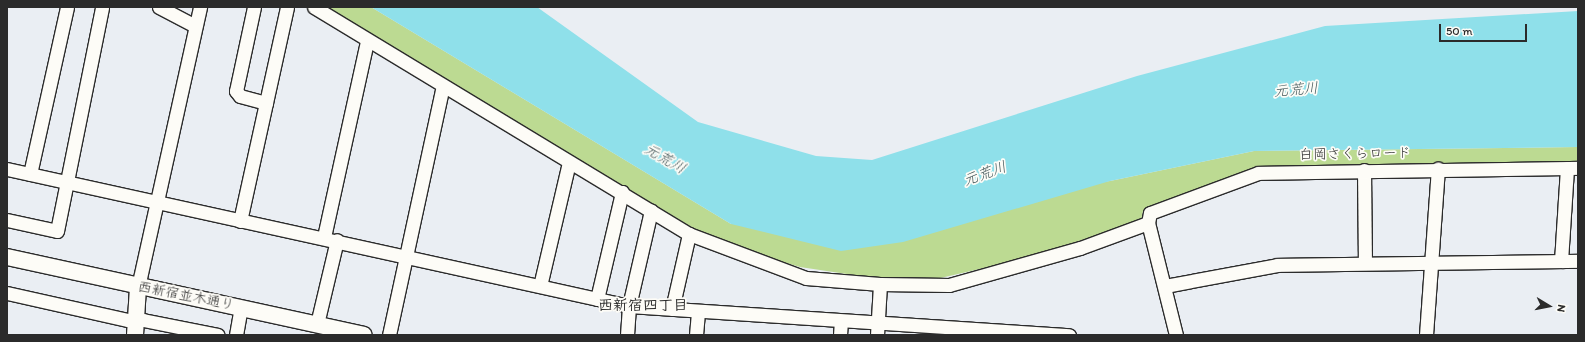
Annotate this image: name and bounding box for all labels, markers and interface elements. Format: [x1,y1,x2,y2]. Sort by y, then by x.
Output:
scale bar [1441,16,1529,42]
text: 50 m [1446,24,1472,38]
water label: 元荒川 [1273,79,1319,101]
water label: 元荒川 [641,140,689,178]
street label: 白岡さくらロード [1299,145,1411,163]
water label: 元荒川 [961,158,1009,190]
street label: 西新宿並木通り [136,278,236,314]
north arrow [1529,286,1569,326]
district label: 西新宿四丁目 [598,297,688,315]
text: N [1554,303,1568,313]

